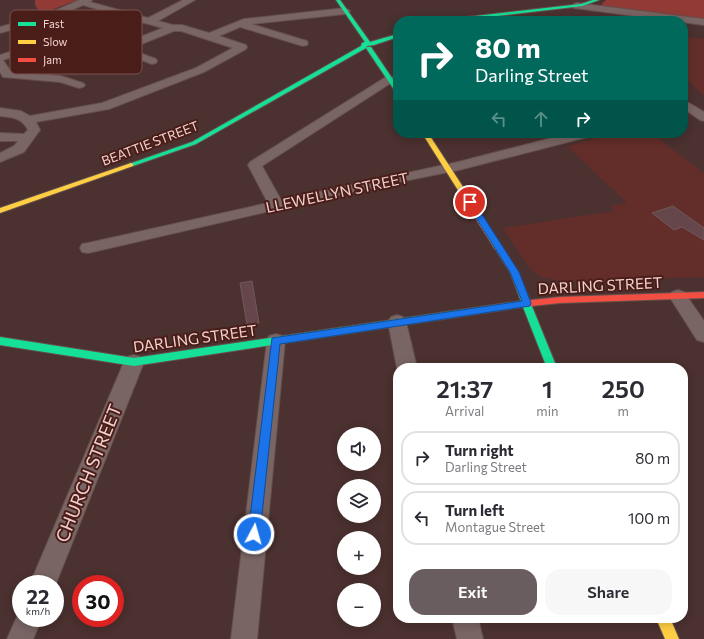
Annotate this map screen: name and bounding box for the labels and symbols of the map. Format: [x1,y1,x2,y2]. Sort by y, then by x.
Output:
legend [10,10,142,74]
text: Fast [43,17,65,30]
text: Slow [43,35,68,48]
text: Jam [43,53,62,67]
street label: BEATTIE STREET [99,117,201,169]
street label: LLEWELLYN STREET [264,168,410,216]
pin [453,185,487,219]
street label: DARLING STREET [537,273,663,297]
street label: DARLING STREET [132,320,258,356]
street label: CHURCH STREET [50,401,126,545]
position arrow [233,513,275,555]
speed limit sign: 30 [72,575,124,627]

